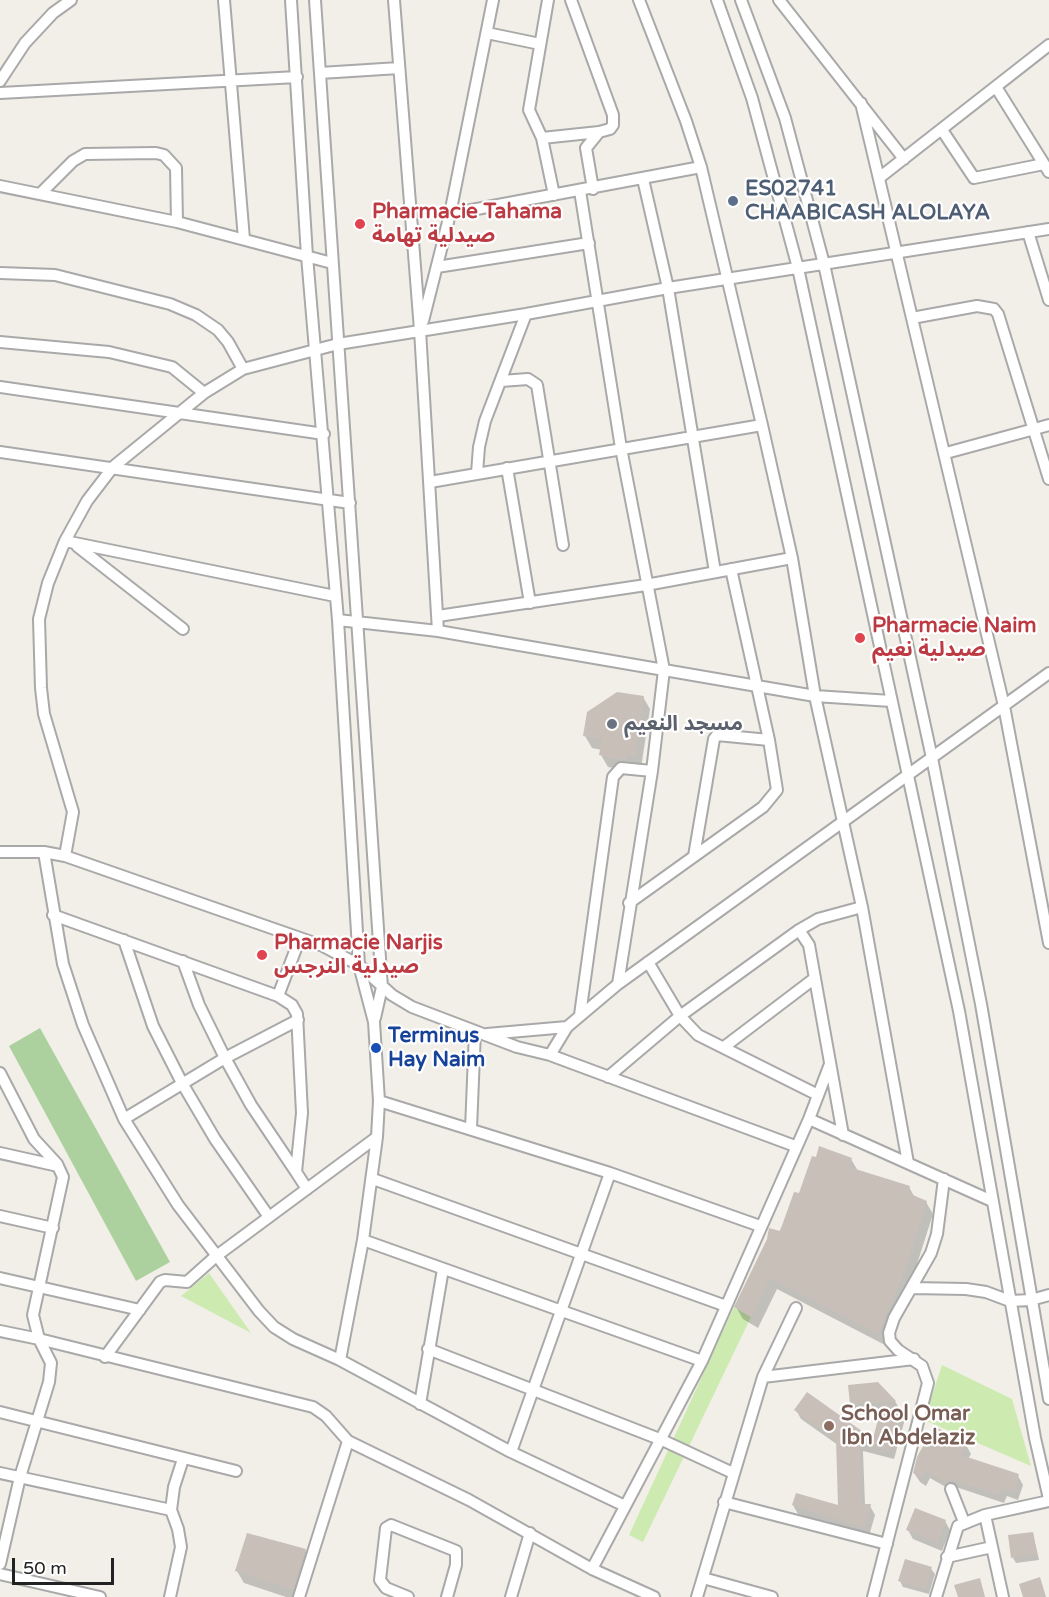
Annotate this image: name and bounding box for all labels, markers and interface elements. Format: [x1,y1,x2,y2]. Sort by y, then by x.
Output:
place label: ES02741 CHAABICASH ALOLAYA [745,176,990,226]
marker: ES02741 CHAABICASH ALOLAYA [726,194,740,208]
place label: Pharmacie Tahama صيدلية تهامة [372,199,562,249]
marker: Pharmacie Tahama صيدلية تهامة [353,217,367,231]
place label: Pharmacie Naim صيدلية نعيم [872,613,1037,663]
marker: Pharmacie Naim صيدلية نعيم [853,631,867,645]
place label: مسجد النعيم [624,711,743,737]
marker: مسجد النعيم [605,717,619,731]
place label: Pharmacie Narjis صيدلية النرجس [274,930,443,980]
marker: Pharmacie Narjis صيدلية النرجس [255,948,269,962]
place label: Terminus Hay Naim [388,1023,485,1073]
marker: Terminus Hay Naim [369,1041,383,1055]
place label: School Omar Ibn Abdelaziz [841,1401,975,1451]
marker: School Omar Ibn Abdelaziz [822,1419,836,1433]
scale bar [15,1546,117,1584]
text: 50 m [23,1557,67,1579]

